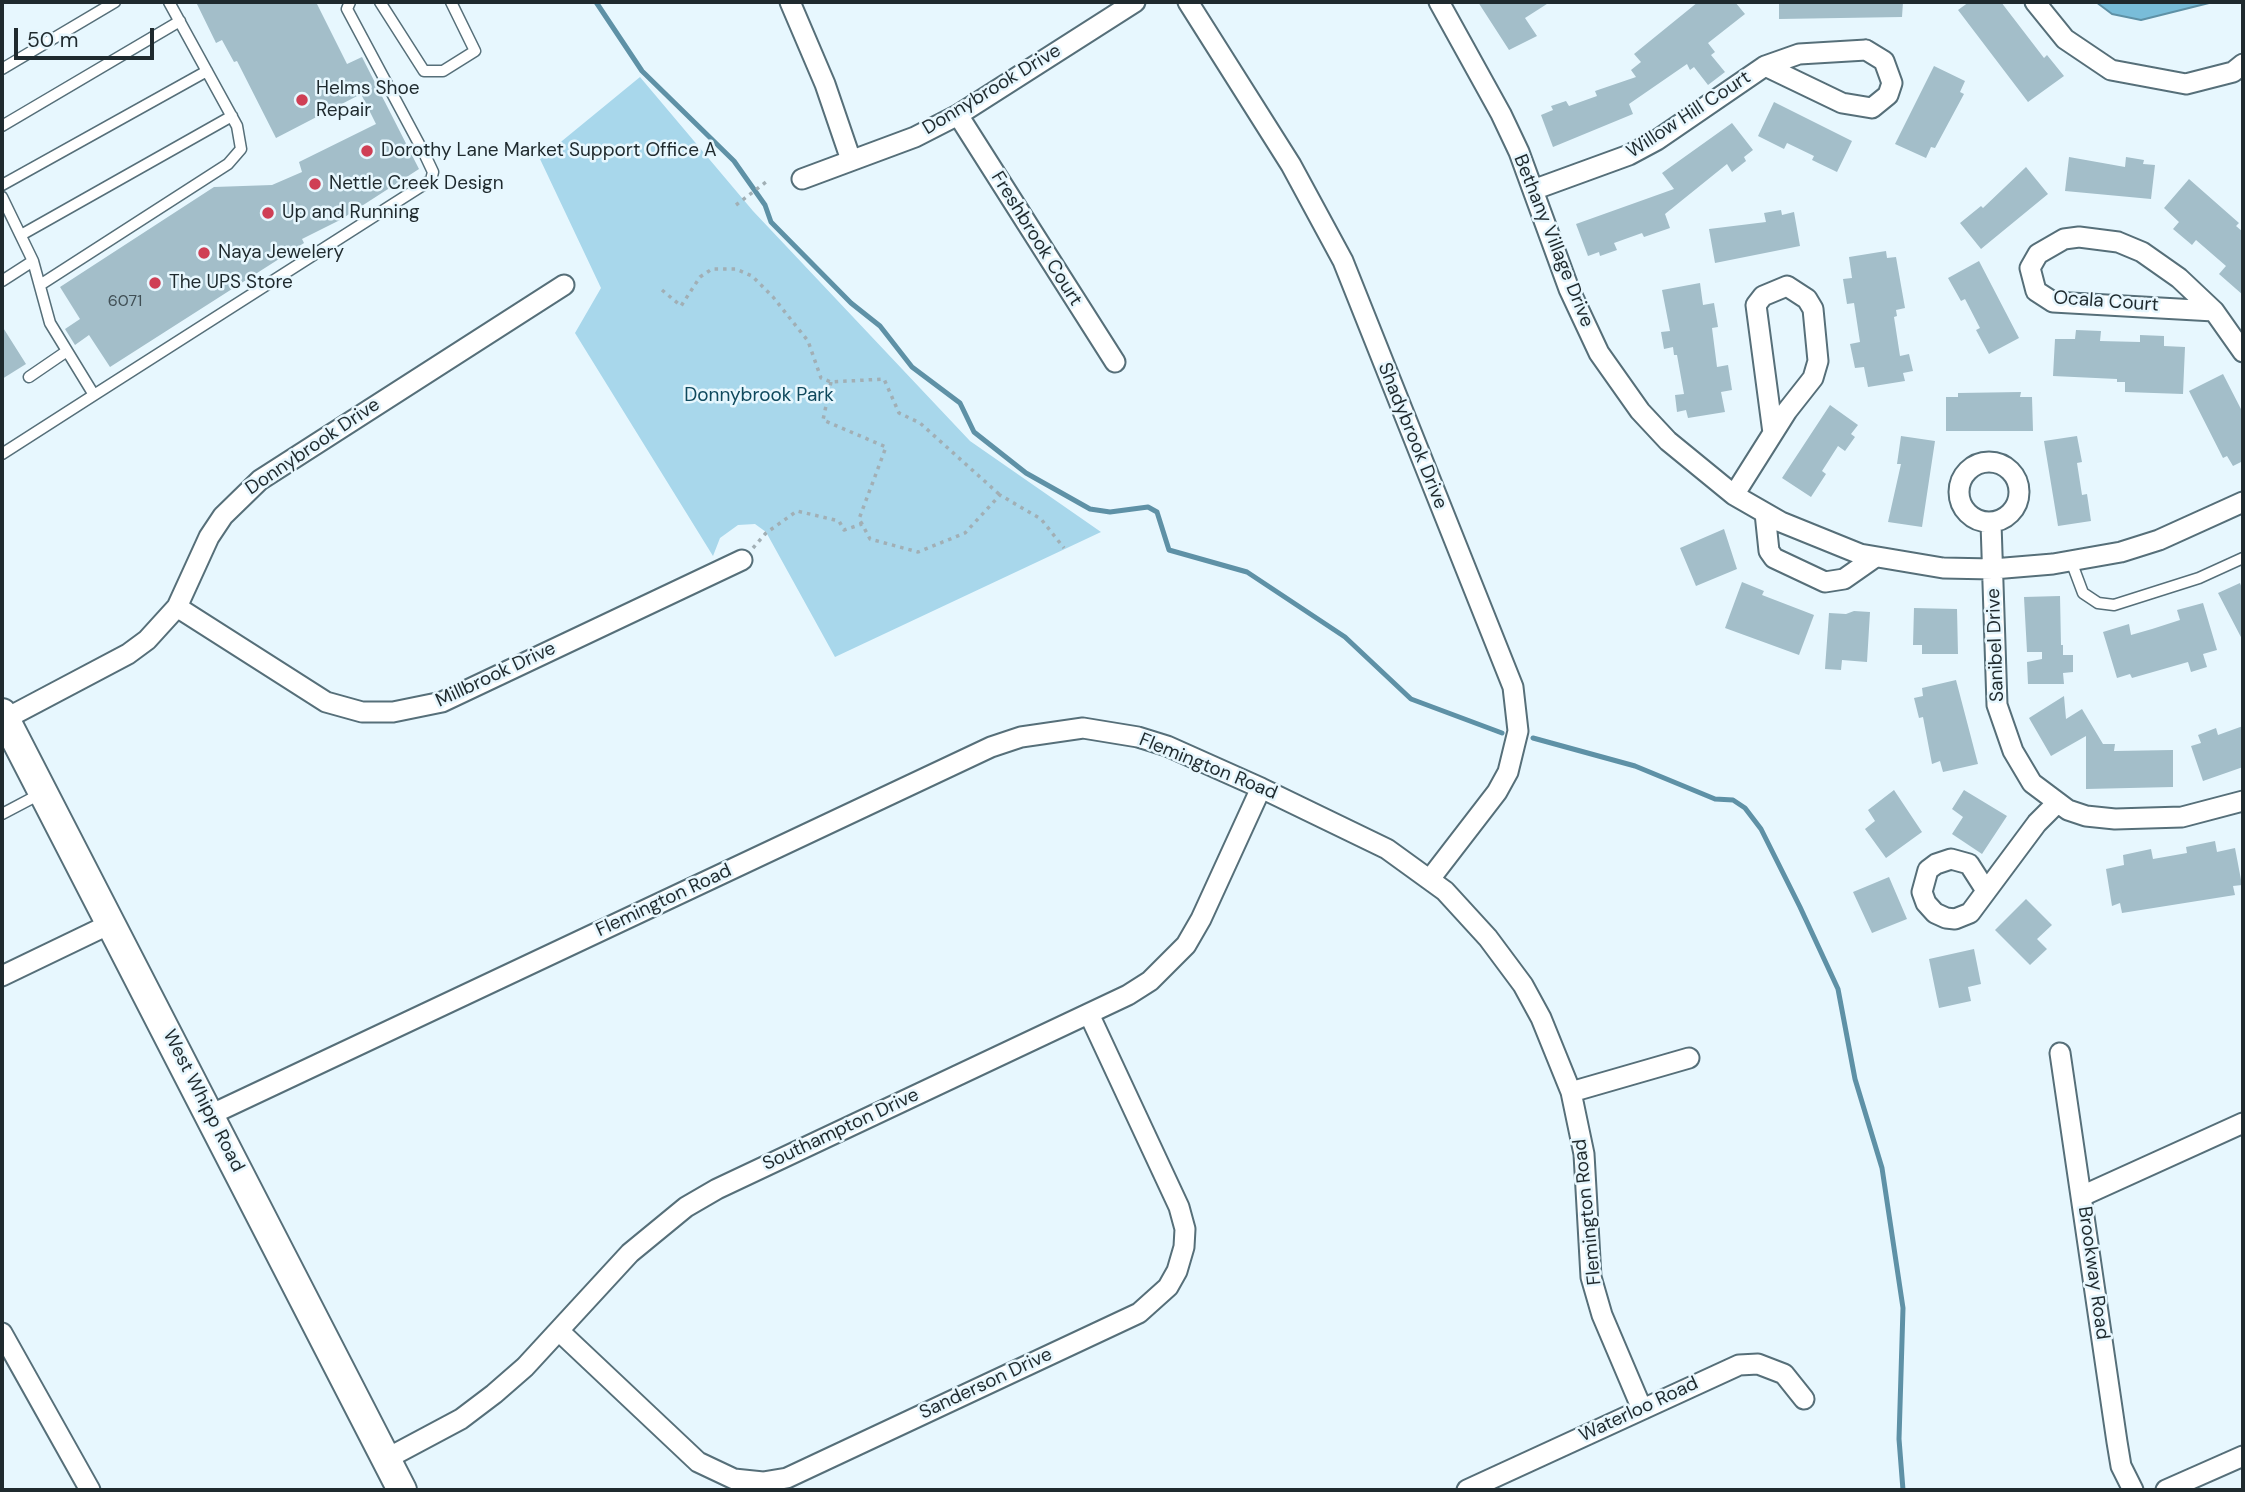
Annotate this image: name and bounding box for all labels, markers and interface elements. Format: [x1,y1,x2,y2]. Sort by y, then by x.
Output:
scale bar [18,14,158,58]
text: 50 m [27,26,78,54]
street label: Donnybrook Drive [919,40,1065,140]
street label: Willow Hill Court [1623,66,1755,164]
place label: Helms Shoe Repair [316,78,419,122]
marker: Helms Shoe Repair [294,92,310,108]
place label: Dorothy Lane Market Support Office A [381,140,717,162]
marker: Dorothy Lane Market Support Office A [359,143,375,159]
street label: Bethany Village Drive [1508,151,1598,331]
street label: Freshbrook Court [986,168,1086,310]
place label: Nettle Creek Design [329,173,504,195]
marker: Nettle Creek Design [307,176,323,192]
place label: Up and Running [282,202,420,224]
marker: Up and Running [260,205,276,221]
place label: Naya Jewelery [218,242,344,264]
marker: Naya Jewelery [196,245,212,261]
place label: The UPS Store [169,272,293,294]
marker: The UPS Store [147,275,163,291]
street label: Ocala Court [2052,287,2160,317]
house number: 6071 [108,292,142,312]
street label: Shadybrook Drive [1372,360,1452,512]
park label: Donnybrook Park [684,385,834,407]
street label: Donnybrook Drive [241,394,385,500]
street label: Sanibel Drive [1983,588,2009,702]
street label: Millbrook Drive [432,637,560,713]
street label: Flemington Road [1136,729,1280,805]
street label: Flemington Road [593,860,735,942]
street label: West Whipp Road [157,1026,249,1176]
street label: Southampton Drive [759,1084,923,1176]
street label: Flemington Road [1569,1138,1607,1286]
street label: Brookway Road [2072,1205,2114,1341]
street label: Sanderson Drive [916,1343,1056,1425]
street label: Waterloo Road [1576,1372,1702,1448]

